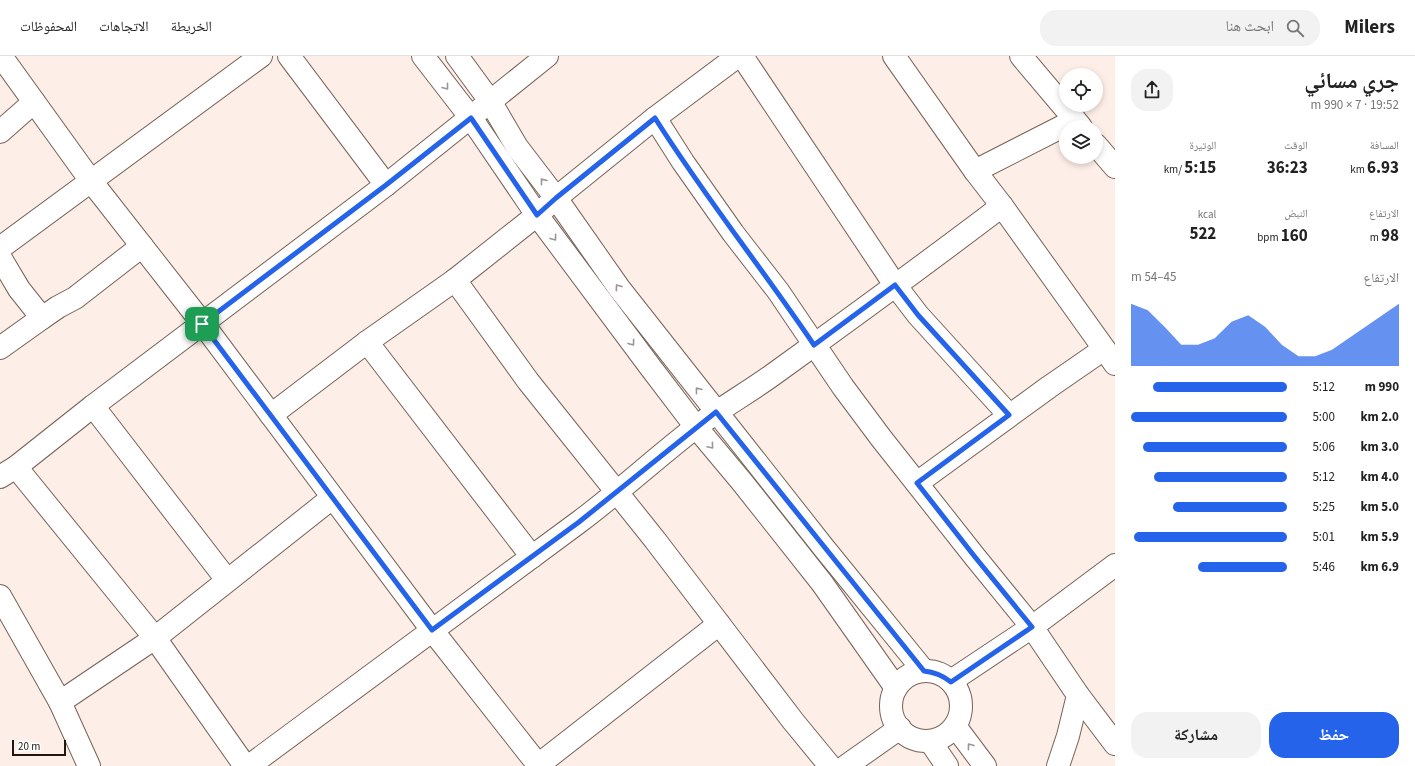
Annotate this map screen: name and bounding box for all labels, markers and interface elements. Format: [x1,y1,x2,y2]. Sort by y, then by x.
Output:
search box [1040,10,1320,46]
text: Milers [1344,14,1395,41]
text: ابحث هنا [1225,16,1274,37]
text: المحفوظات [20,17,77,37]
text: الاتجاهات [99,17,149,37]
text: الخريطة [171,17,212,37]
icon: search [1284,17,1306,39]
text: جري مسائي [1304,65,1399,97]
map controls [1059,68,1103,164]
button: locate [1059,68,1103,112]
button: share [1131,69,1173,111]
one-way arrow [442,82,449,89]
text: 19:52 · 7 × 990 m [1311,96,1399,114]
button: layers [1059,120,1103,164]
text: الوتيرة [1190,138,1216,153]
text: الوقت [1284,138,1308,153]
text: المسافة [1370,138,1399,153]
text: 5:15 [1184,156,1216,180]
text: 36:23 [1267,156,1308,180]
text: 6.93 [1367,156,1399,180]
text: /km [1164,162,1184,177]
text: km [1350,162,1367,177]
one-way arrow [541,178,548,185]
text: النبض [1284,206,1308,221]
text: الارتفاع [1369,206,1399,221]
text: kcal [1198,207,1216,222]
text: 522 [1189,222,1216,246]
text: 160 [1281,224,1308,248]
text: 98 [1381,224,1399,248]
text: bpm [1257,230,1281,245]
text: m [1370,230,1381,245]
one-way arrow [550,234,557,241]
text: 45–54 m [1131,268,1177,286]
text: الارتفاع [1364,269,1399,287]
one-way arrow [616,284,623,291]
pin [185,307,219,341]
icon: arrive [191,313,213,335]
one-way arrow [627,338,634,345]
text: 5:12 [1312,378,1335,396]
text: 990 m [1365,378,1399,396]
one-way arrow [696,387,703,394]
text: 5:00 [1312,408,1335,426]
text: 2.0 km [1360,408,1399,426]
text: 5:06 [1312,438,1335,456]
text: 3.0 km [1360,438,1399,456]
one-way arrow [707,441,714,448]
text: 5:12 [1312,468,1335,486]
text: 4.0 km [1360,468,1399,486]
text: 5:25 [1312,498,1335,516]
text: 5.0 km [1360,498,1399,516]
text: 5:01 [1312,528,1335,546]
text: 5.9 km [1360,528,1399,546]
text: 5:46 [1312,558,1335,576]
text: 6.9 km [1360,558,1399,576]
button: مشاركة [1131,712,1261,758]
button: حفظ [1269,712,1399,758]
scale bar [12,738,66,757]
text: 20 m [18,739,40,754]
one-way arrow [968,744,975,751]

